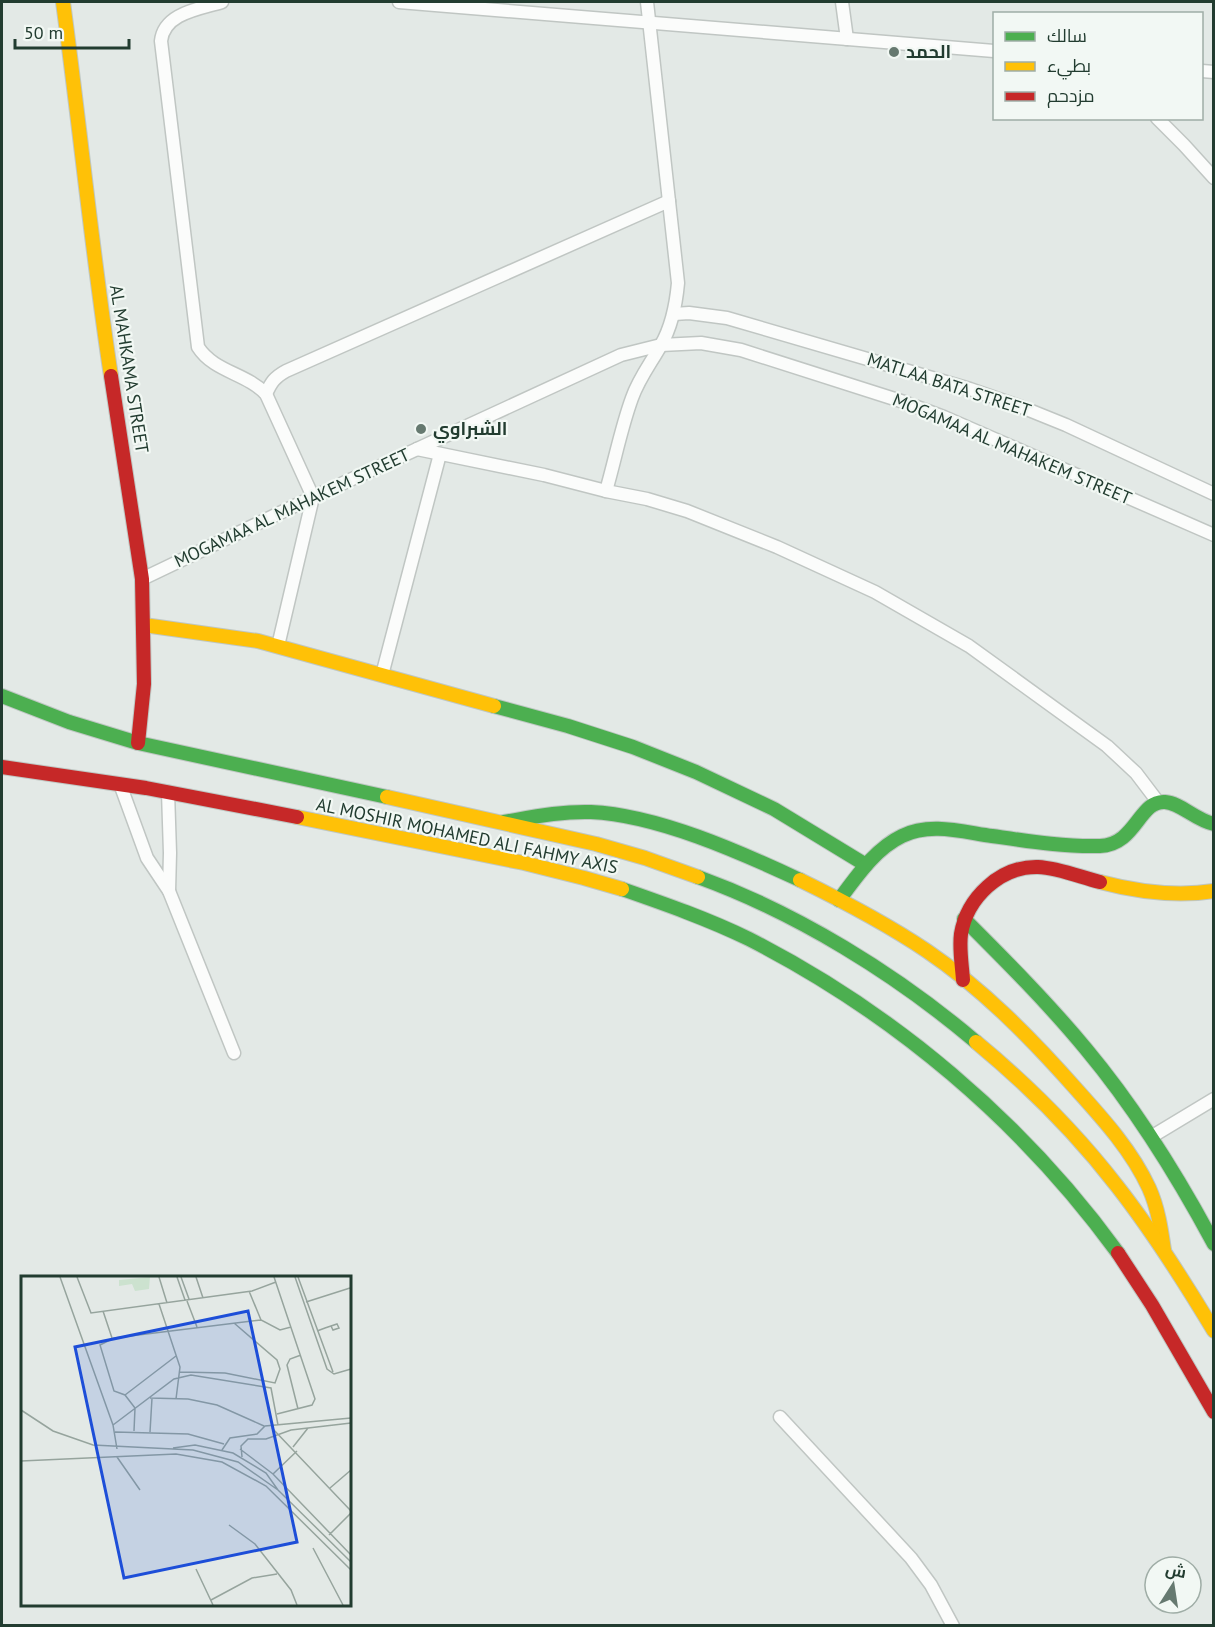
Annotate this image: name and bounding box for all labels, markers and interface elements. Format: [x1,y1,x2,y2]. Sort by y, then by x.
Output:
scale bar [15,12,129,50]
legend [993,12,1203,120]
text: 50 m [24,21,63,44]
text: سالك [1047,24,1087,47]
place label: الحمد [906,40,951,63]
marker: الحمد [887,45,901,59]
text: بطيء [1047,54,1091,80]
text: مزدحم [1047,84,1095,108]
street label: AL MAHKAMA STREET [105,283,154,455]
street label: MATLAA BATA STREET [864,347,1034,422]
street label: MOGAMAA AL MAHAKEM STREET [889,388,1135,509]
place label: الشبراوي [433,417,507,443]
marker: الشبراوي [414,422,428,436]
street label: MOGAMAA AL MAHAKEM STREET [170,443,413,572]
street label: AL MOSHIR MOHAMED ALI FAHMY AXIS [314,792,620,879]
inset map [21,1276,351,1606]
north arrow [1143,1555,1203,1615]
text: ش [1164,1558,1188,1582]

